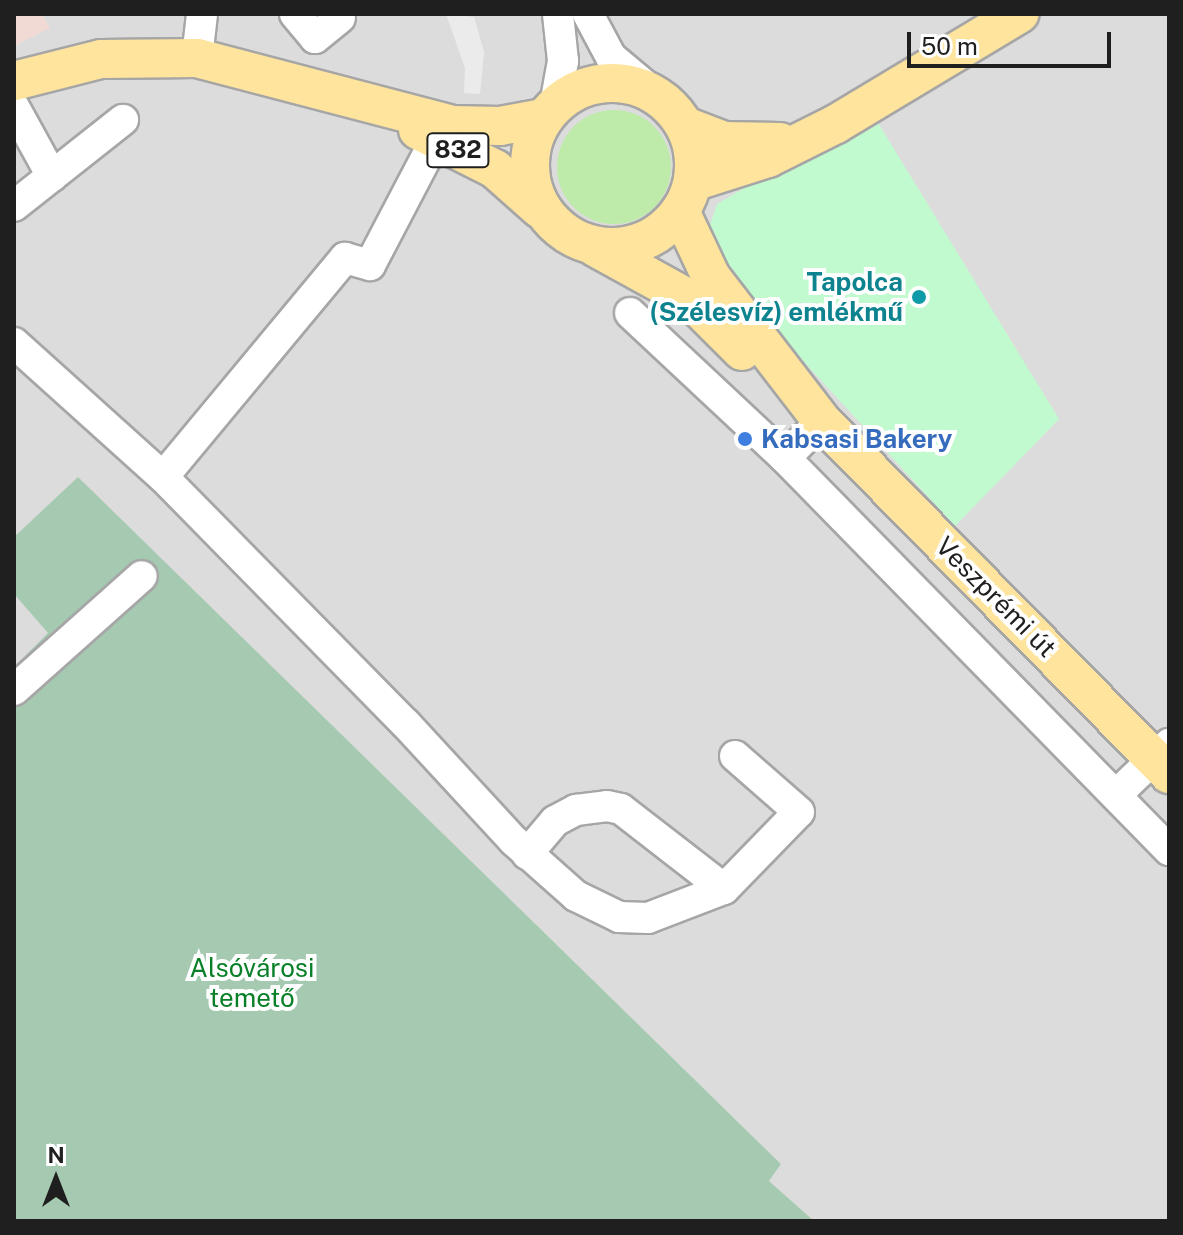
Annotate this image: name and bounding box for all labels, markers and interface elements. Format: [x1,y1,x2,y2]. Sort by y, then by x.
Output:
scale bar [911,16,1115,66]
text: 50 m [921,32,978,60]
road number: 832 [426,130,490,170]
place label: Tapolca (Szélesvíz) emlékmű [650,266,903,328]
marker: Tapolca (Szélesvíz) emlékmű [910,288,928,306]
place label: Kabsasi Bakery [761,423,952,455]
marker: Kabsasi Bakery [736,430,754,448]
street label: Veszprémi út [929,530,1063,664]
park label: Alsóvárosi temető [190,952,314,1014]
north arrow [16,1139,96,1219]
text: N [47,1142,65,1168]

